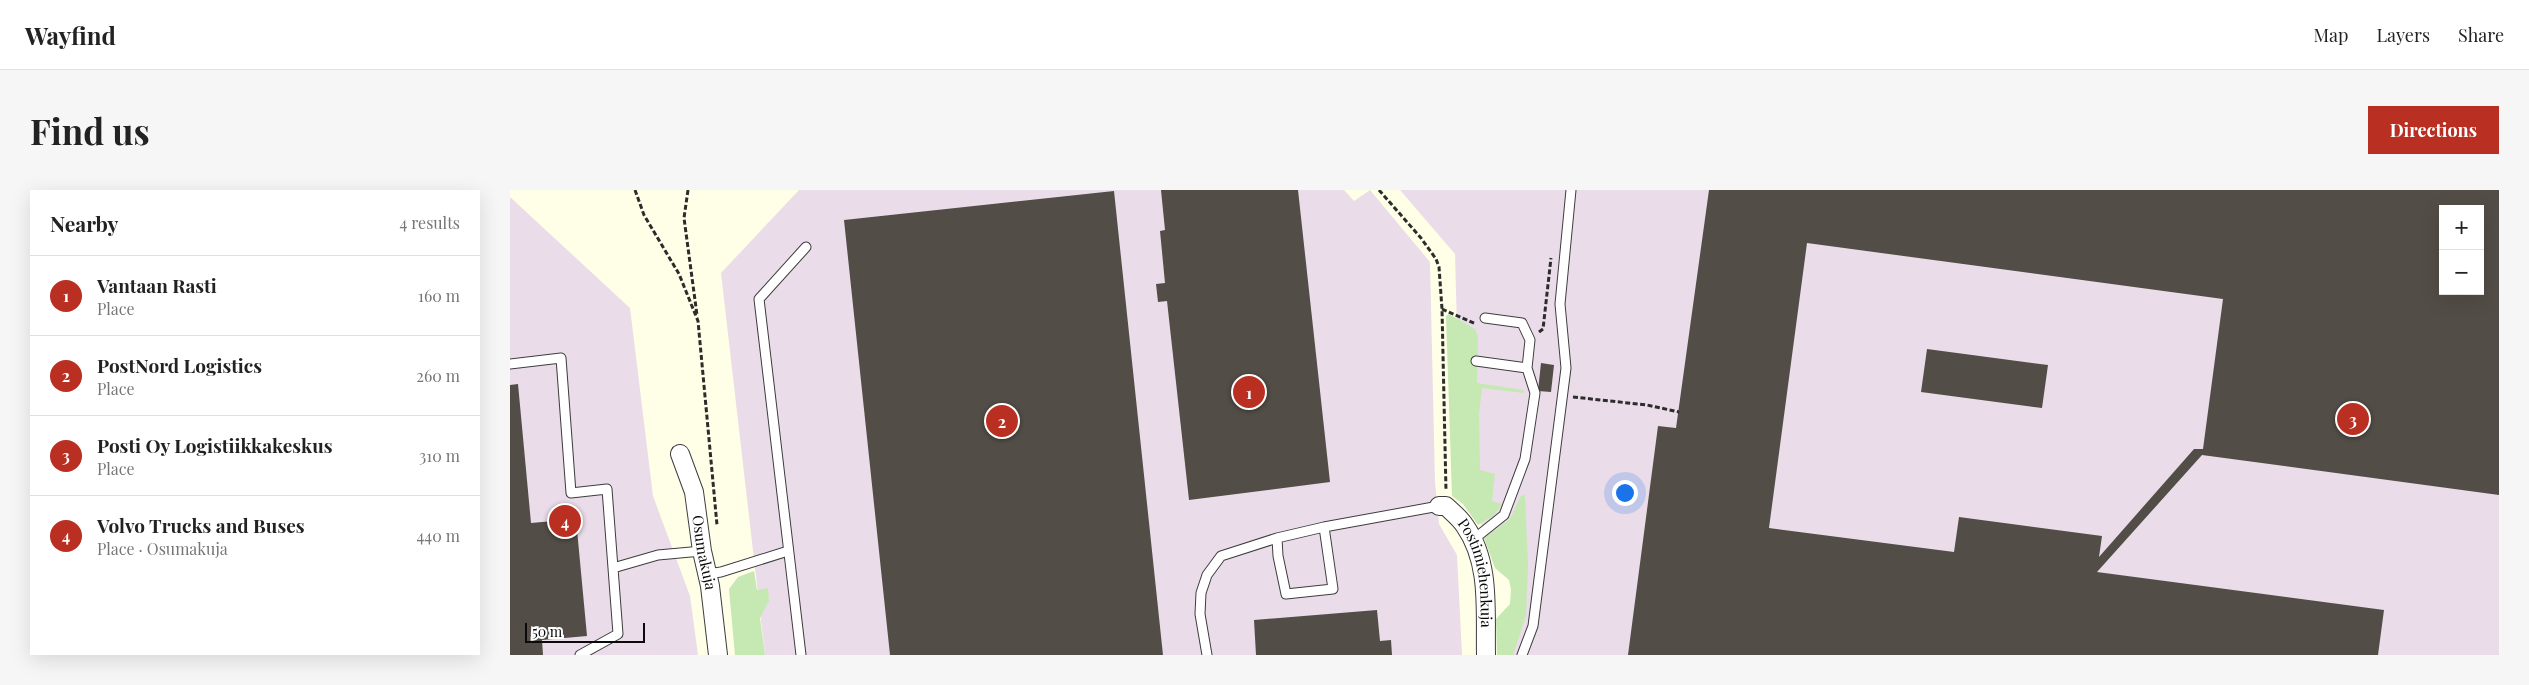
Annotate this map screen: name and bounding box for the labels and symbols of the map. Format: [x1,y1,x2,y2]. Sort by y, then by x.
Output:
pin: 1 [1233,373,1265,411]
pin: 3 [2337,400,2369,438]
pin: 2 [986,402,1018,440]
your location [1612,480,1638,506]
pin: 4 [549,502,581,540]
street label: Osumakuja [688,514,721,592]
street label: Postimiehenkuja [1454,514,1497,628]
scale bar [525,620,645,643]

